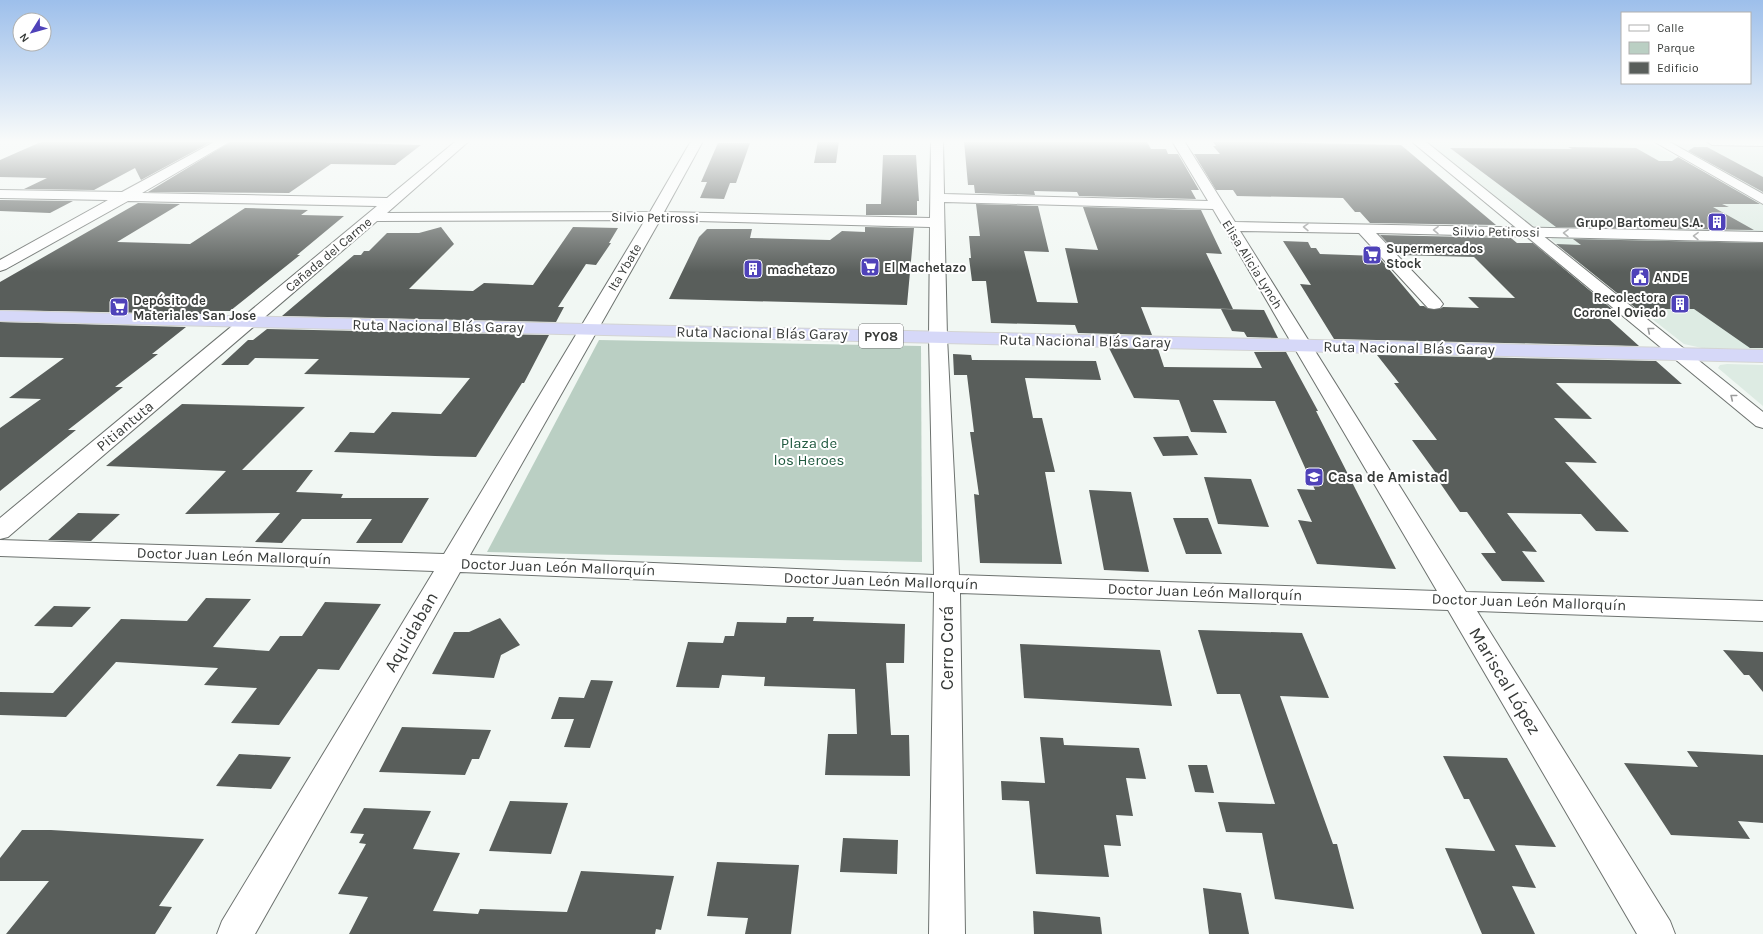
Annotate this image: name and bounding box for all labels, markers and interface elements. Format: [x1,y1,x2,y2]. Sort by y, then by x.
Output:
north arrow [12,12,52,52]
legend [1621,12,1751,84]
text: Calle [1657,21,1684,35]
text: N [17,31,32,45]
text: Parque [1657,41,1695,55]
text: Edificio [1657,61,1698,75]
street label: Silvio Petirossi [611,209,699,226]
building icon: Grupo Bartomeu S.A. [1706,211,1728,233]
street label: Cañada del Carme [282,214,375,295]
place label: Grupo Bartomeu S.A. [1576,215,1703,230]
street label: Elisa Alicia Lynch [1219,217,1286,311]
one-way arrow [1303,223,1309,232]
street label: Silvio Petirossi [1452,223,1540,240]
one-way arrow [1433,226,1439,234]
one-way arrow [1563,229,1569,237]
one-way arrow [1693,232,1699,240]
street label: Ita Ybate [605,241,644,294]
place label: Supermercados Stock [1386,241,1484,271]
supermarket icon: Supermercados Stock [1361,244,1383,266]
supermarket icon: El Machetazo [859,256,881,278]
building icon: machetazo [742,258,764,280]
place label: El Machetazo [884,260,966,275]
place label: machetazo [767,262,835,277]
public building icon: ANDE [1629,266,1651,288]
place label: ANDE [1654,270,1688,285]
place label: Recolectora Coronel Oviedo [1574,290,1666,320]
place label: Depósito de Materiales San Jose [133,293,256,323]
building icon: Recolectora Coronel Oviedo [1669,293,1691,315]
supermarket icon: Depósito de Materiales San Jose [108,296,130,318]
street label: Ruta Nacional Blás Garay [352,316,524,336]
street label: Ruta Nacional Blás Garay [676,323,848,343]
road number: PY08 [859,324,903,348]
one-way arrow [1648,328,1655,335]
street label: Ruta Nacional Blás Garay [999,331,1171,351]
street label: Ruta Nacional Blás Garay [1323,338,1495,358]
one-way arrow [1730,395,1737,402]
street label: Pitiantuta [93,397,157,455]
park label: Plaza de los Heroes [774,434,844,469]
school or university icon: Casa de Amistad [1303,466,1325,488]
place label: Casa de Amistad [1328,468,1448,486]
street label: Doctor Juan León Mallorquín [136,544,332,568]
street label: Doctor Juan León Mallorquín [460,555,656,579]
street label: Doctor Juan León Mallorquín [783,569,979,593]
street label: Doctor Juan León Mallorquín [1107,580,1303,604]
street label: Aquidaban [379,588,443,676]
street label: Doctor Juan León Mallorquín [1431,590,1627,614]
street label: Cerro Corá [936,606,958,690]
street label: Mariscal López [1464,623,1546,739]

